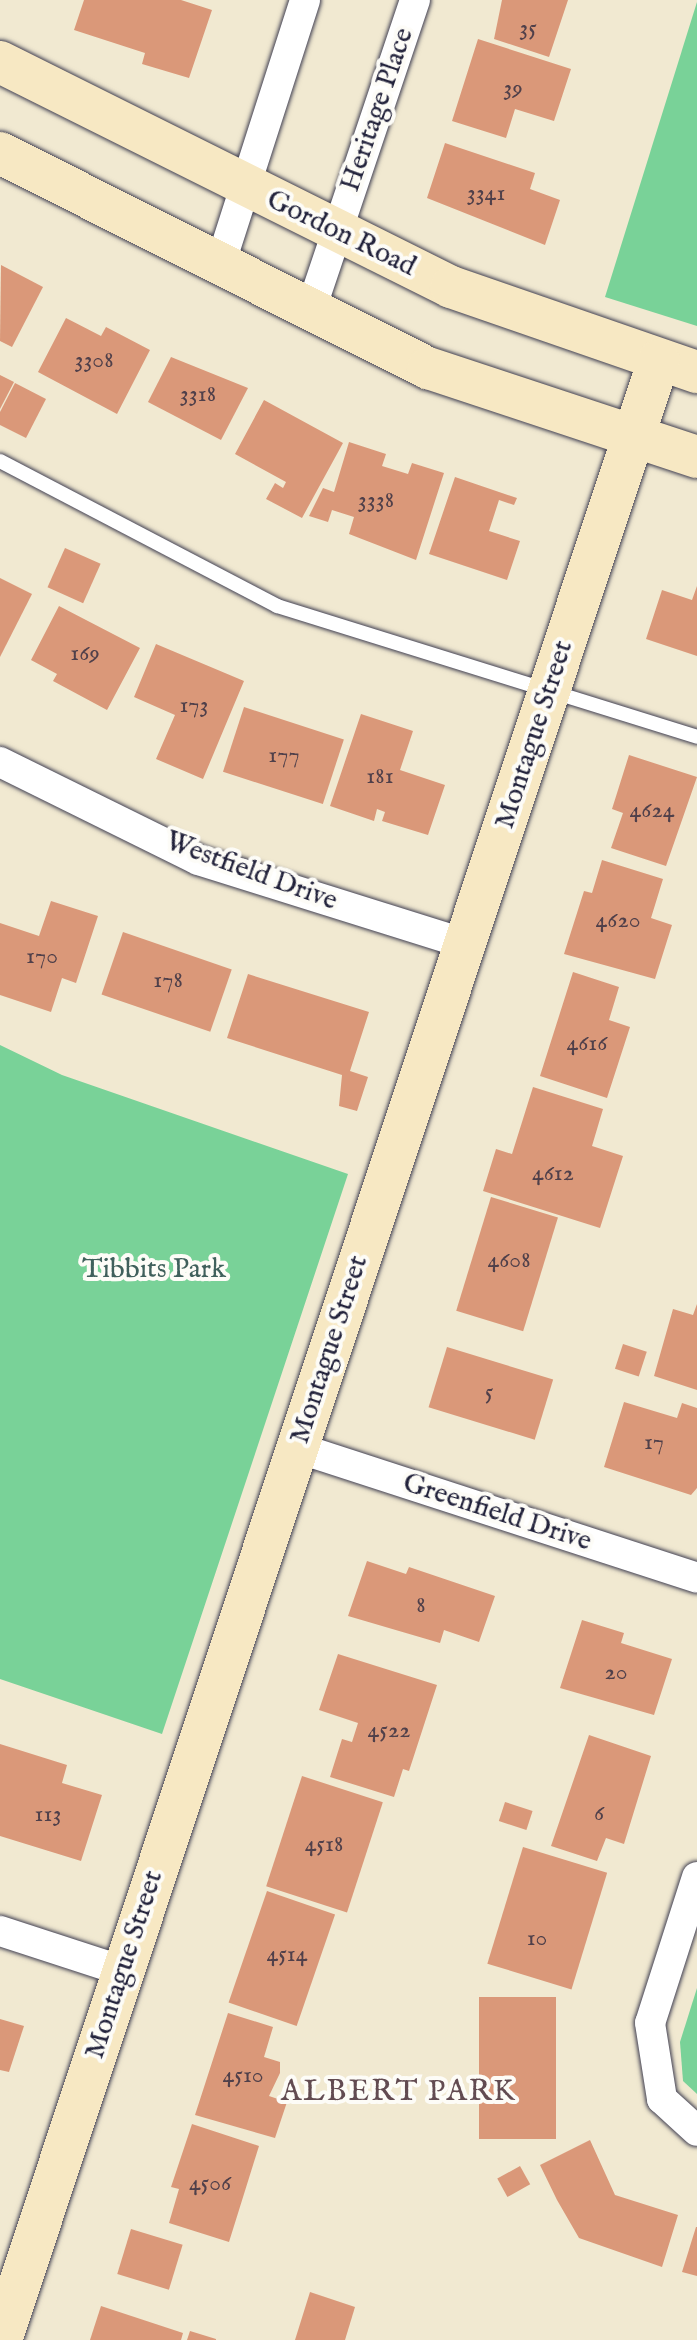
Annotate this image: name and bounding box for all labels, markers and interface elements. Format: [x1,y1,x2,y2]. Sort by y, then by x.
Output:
house number: 35 [519,15,537,43]
street label: Heritage Place [334,24,422,196]
house number: 39 [503,75,523,103]
house number: 3341 [467,180,505,208]
street label: Gordon Road [261,183,421,285]
house number: 3308 [74,347,114,375]
house number: 3318 [180,381,216,409]
house number: 3338 [358,487,394,515]
street label: Montague Street [489,637,581,833]
house number: 169 [70,640,100,668]
house number: 173 [179,692,209,720]
house number: 177 [268,742,300,770]
house number: 181 [366,763,394,791]
house number: 4624 [630,797,674,825]
street label: Westfield Drive [160,825,342,919]
house number: 4620 [596,907,640,935]
house number: 170 [26,943,58,971]
house number: 178 [153,967,183,995]
house number: 4616 [567,1030,607,1058]
house number: 4612 [532,1160,574,1188]
house number: 4608 [487,1247,531,1275]
street label: Montague Street [284,1252,376,1448]
park label: Tibbits Park [82,1253,226,1287]
house number: 5 [485,1379,493,1407]
house number: 17 [644,1429,664,1457]
street label: Greenfield Drive [399,1467,595,1559]
house number: 8 [416,1592,426,1620]
house number: 20 [604,1659,628,1687]
house number: 4522 [368,1717,410,1745]
house number: 6 [594,1800,604,1828]
house number: 113 [35,1801,61,1829]
house number: 4518 [305,1831,343,1859]
street label: Montague Street [79,1867,171,2063]
house number: 10 [527,1925,547,1953]
house number: 4514 [266,1941,308,1969]
house number: 4510 [223,2062,263,2090]
district label: ALBERT PARK [281,2074,517,2110]
house number: 4506 [189,2170,231,2198]

